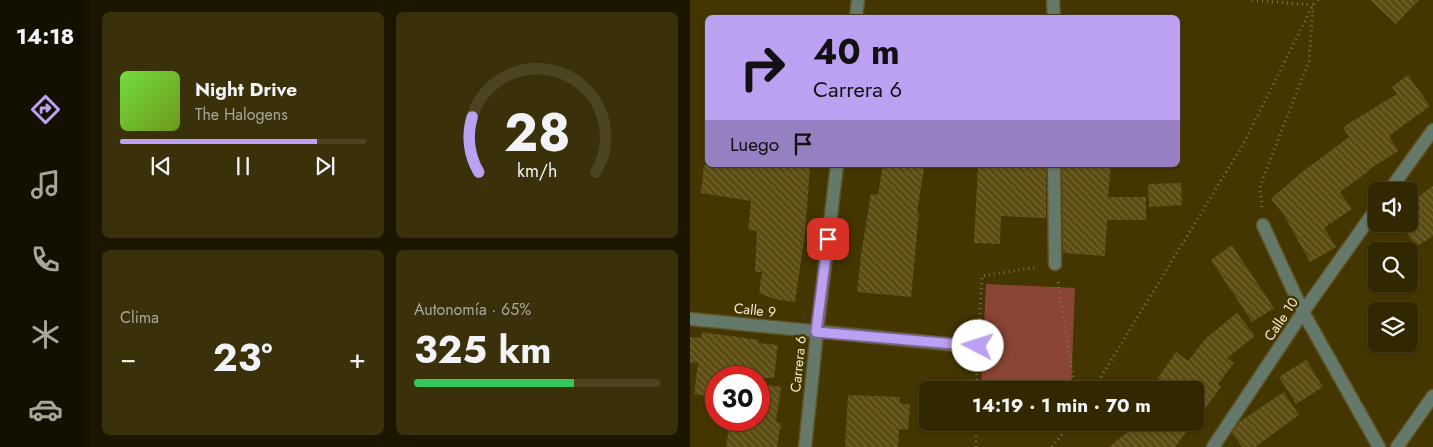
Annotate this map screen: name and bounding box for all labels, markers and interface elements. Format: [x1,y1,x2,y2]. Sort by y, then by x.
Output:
text: 14:18 [16,20,74,52]
text: 40 m [813,27,900,77]
icon: right [730,35,795,100]
text: Carrera 6 [813,73,902,105]
text: Night Drive [195,76,297,103]
icon: directions [28,92,63,127]
text: 28 [504,95,570,171]
text: The Halogens [195,103,288,126]
icon: arrive [789,130,817,158]
text: Luego [730,131,779,158]
icon: previous [147,152,175,180]
icon: pause [229,152,257,180]
icon: next [311,152,339,180]
text: km/h [517,158,557,184]
icon: music [28,167,63,202]
map controls [1368,182,1418,352]
button: sound [1368,182,1418,232]
pin [807,218,849,260]
icon: arrive [814,225,842,253]
icon: phone [28,242,63,277]
button: search [1368,242,1418,292]
street label: Calle 10 [1259,293,1303,345]
text: Autonomía · 65% [414,298,531,321]
street label: Calle 9 [733,298,777,322]
button: layers [1368,302,1418,352]
text: Clima [120,306,159,329]
icon: climate [28,317,63,352]
position arrow [951,319,1003,371]
text: 325 km [414,322,552,377]
text: 23° [213,330,273,385]
street label: Carrera 6 [785,335,811,393]
text: − [120,338,137,379]
text: + [349,338,366,379]
speed limit sign: 30 [705,366,770,431]
icon: car [28,392,63,427]
text: 14:19 · 1 min · 70 m [972,392,1151,419]

